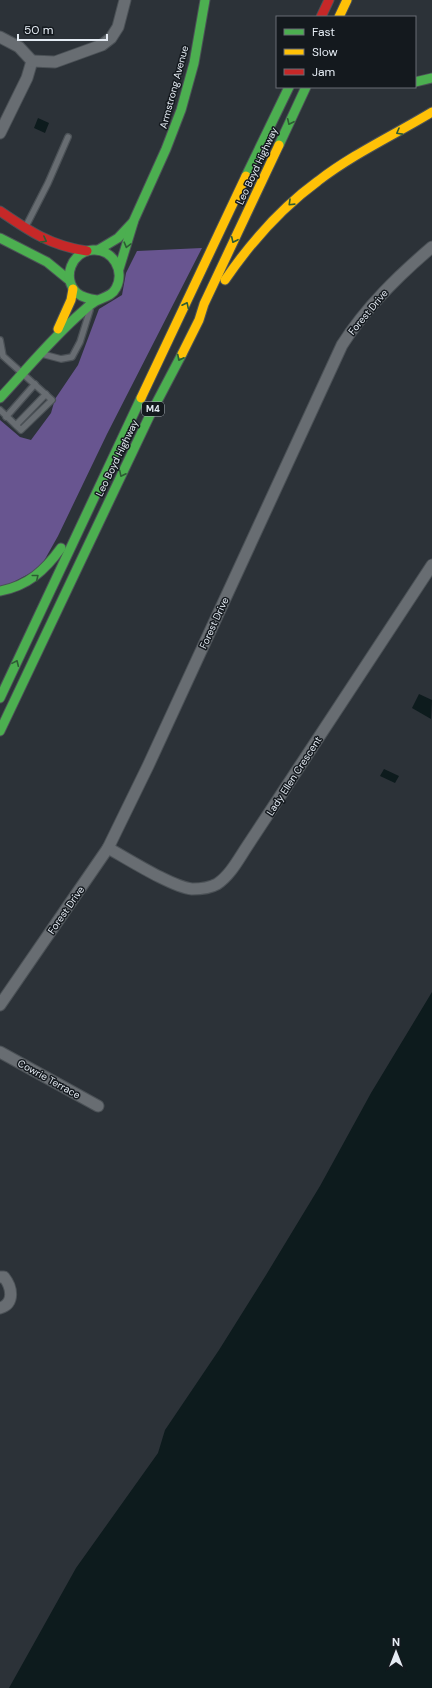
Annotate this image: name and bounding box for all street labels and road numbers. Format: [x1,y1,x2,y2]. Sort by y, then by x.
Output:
street label: Armstrong Avenue [157,44,191,130]
street label: Leo Boyd Highway [233,125,281,207]
street label: Forest Drive [345,286,391,337]
road number: M4 [142,402,164,416]
street label: Leo Boyd Highway [93,417,141,498]
street label: Forest Drive [196,595,232,651]
street label: Lady Ellen Crescent [264,734,324,818]
street label: Forest Drive [45,883,87,936]
street label: Cowrie Terrace [15,1056,83,1102]

